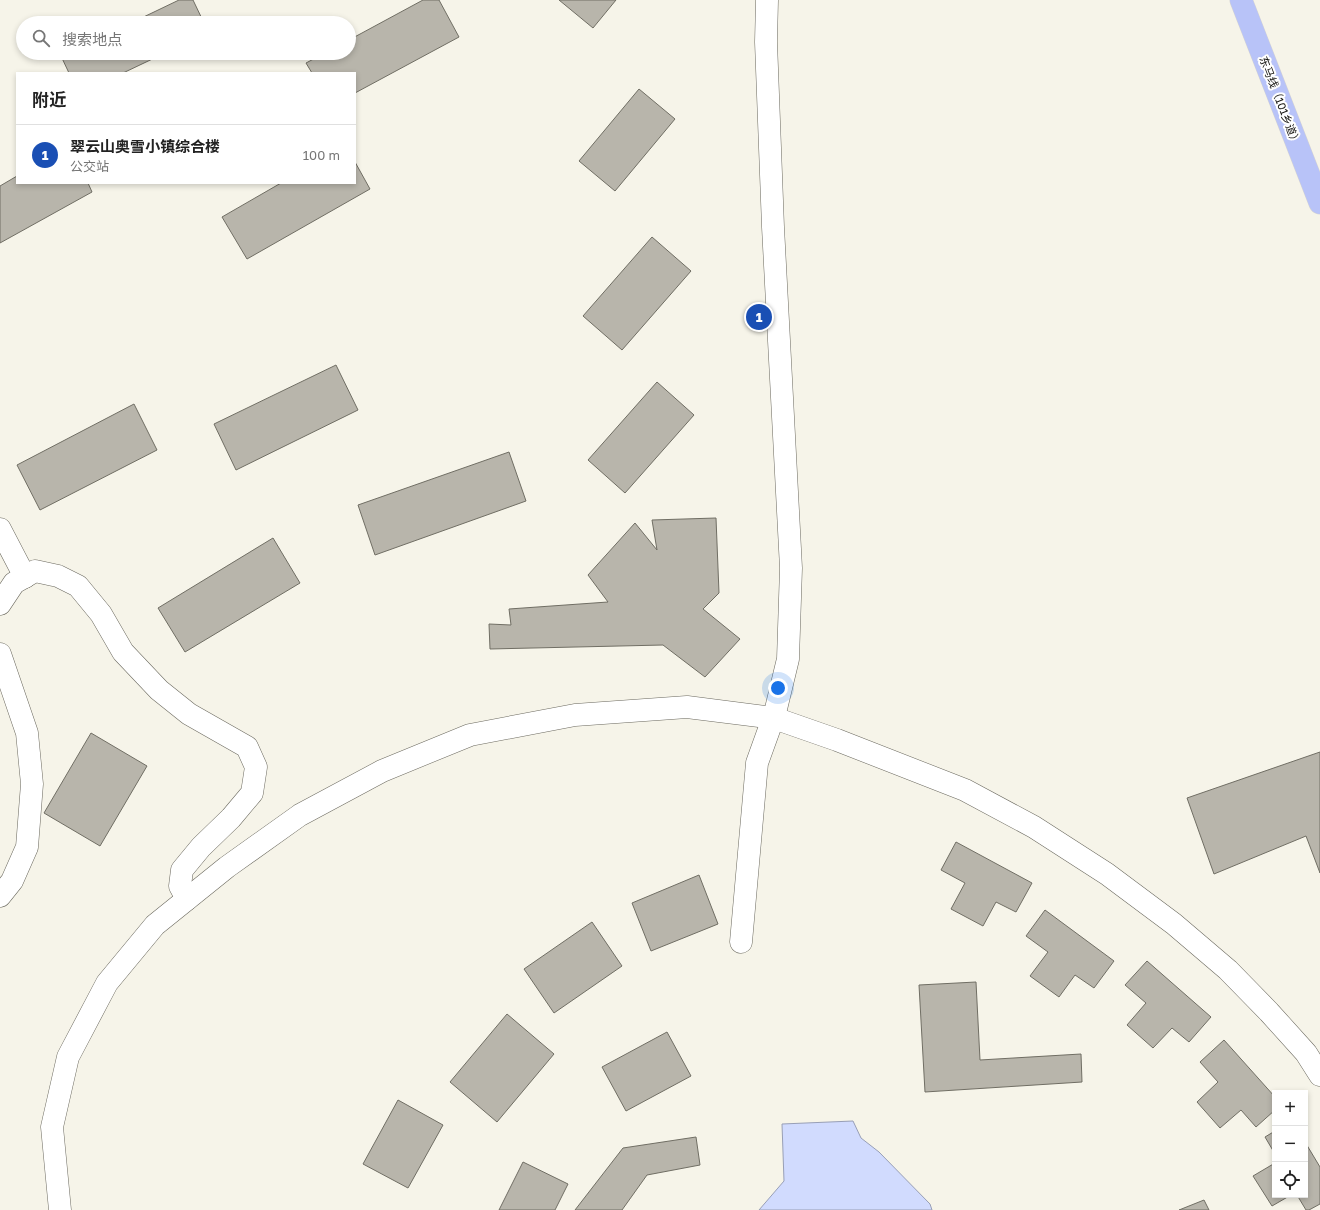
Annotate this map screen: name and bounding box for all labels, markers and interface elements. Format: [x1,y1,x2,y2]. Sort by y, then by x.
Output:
search box [16,16,356,60]
icon: search [30,27,52,49]
text: 搜索地点 [62,30,122,48]
street label: 东马线（101乡道） [1257,54,1303,147]
text: 附近 [32,89,66,110]
text: 翠云山奥雪小镇综合楼 [70,137,220,155]
text: 1 [42,147,48,163]
text: 100 m [303,147,340,163]
text: 公交站 [70,158,109,174]
pin: 1 [746,302,772,332]
your location [768,678,788,698]
map controls [1272,1090,1308,1198]
button: + [1272,1090,1308,1126]
button: − [1272,1126,1308,1162]
button: locate [1272,1162,1308,1198]

